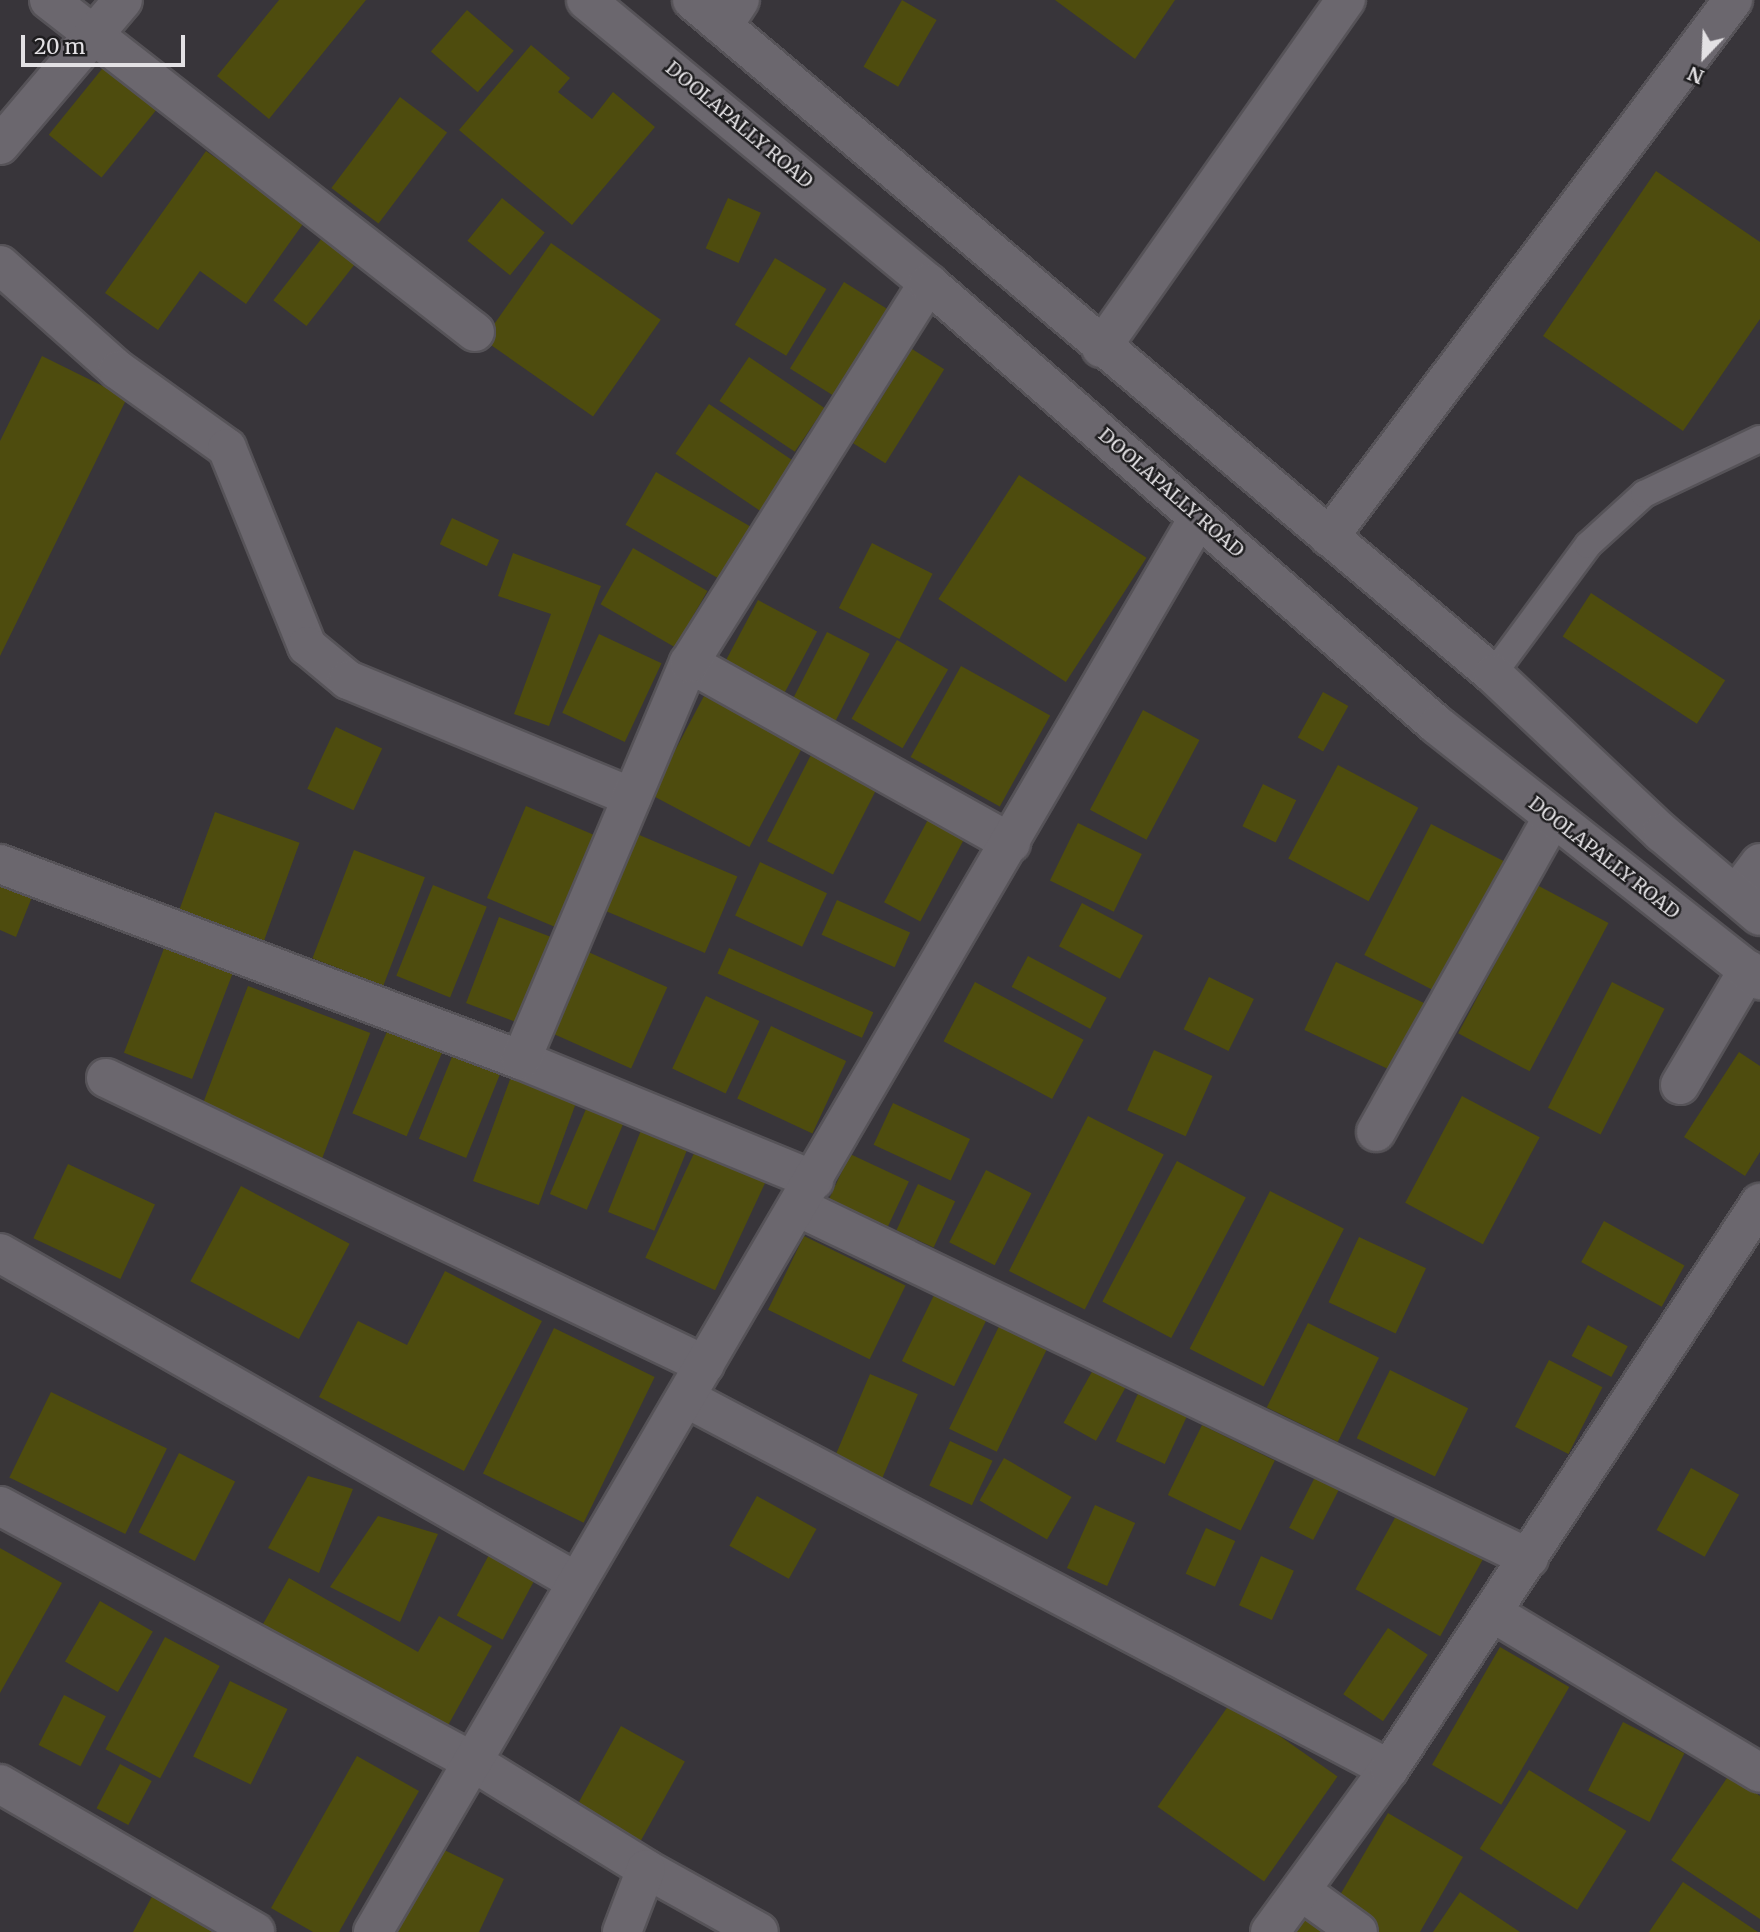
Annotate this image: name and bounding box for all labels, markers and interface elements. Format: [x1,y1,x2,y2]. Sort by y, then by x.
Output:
scale bar [24,21,189,65]
north arrow [1669,21,1739,91]
text: 20 m [34,33,85,60]
street label: DOOLAPALLY ROAD [661,57,817,193]
text: N [1684,61,1707,89]
street label: DOOLAPALLY ROAD [1094,424,1248,562]
street label: DOOLAPALLY ROAD [1524,792,1684,924]

